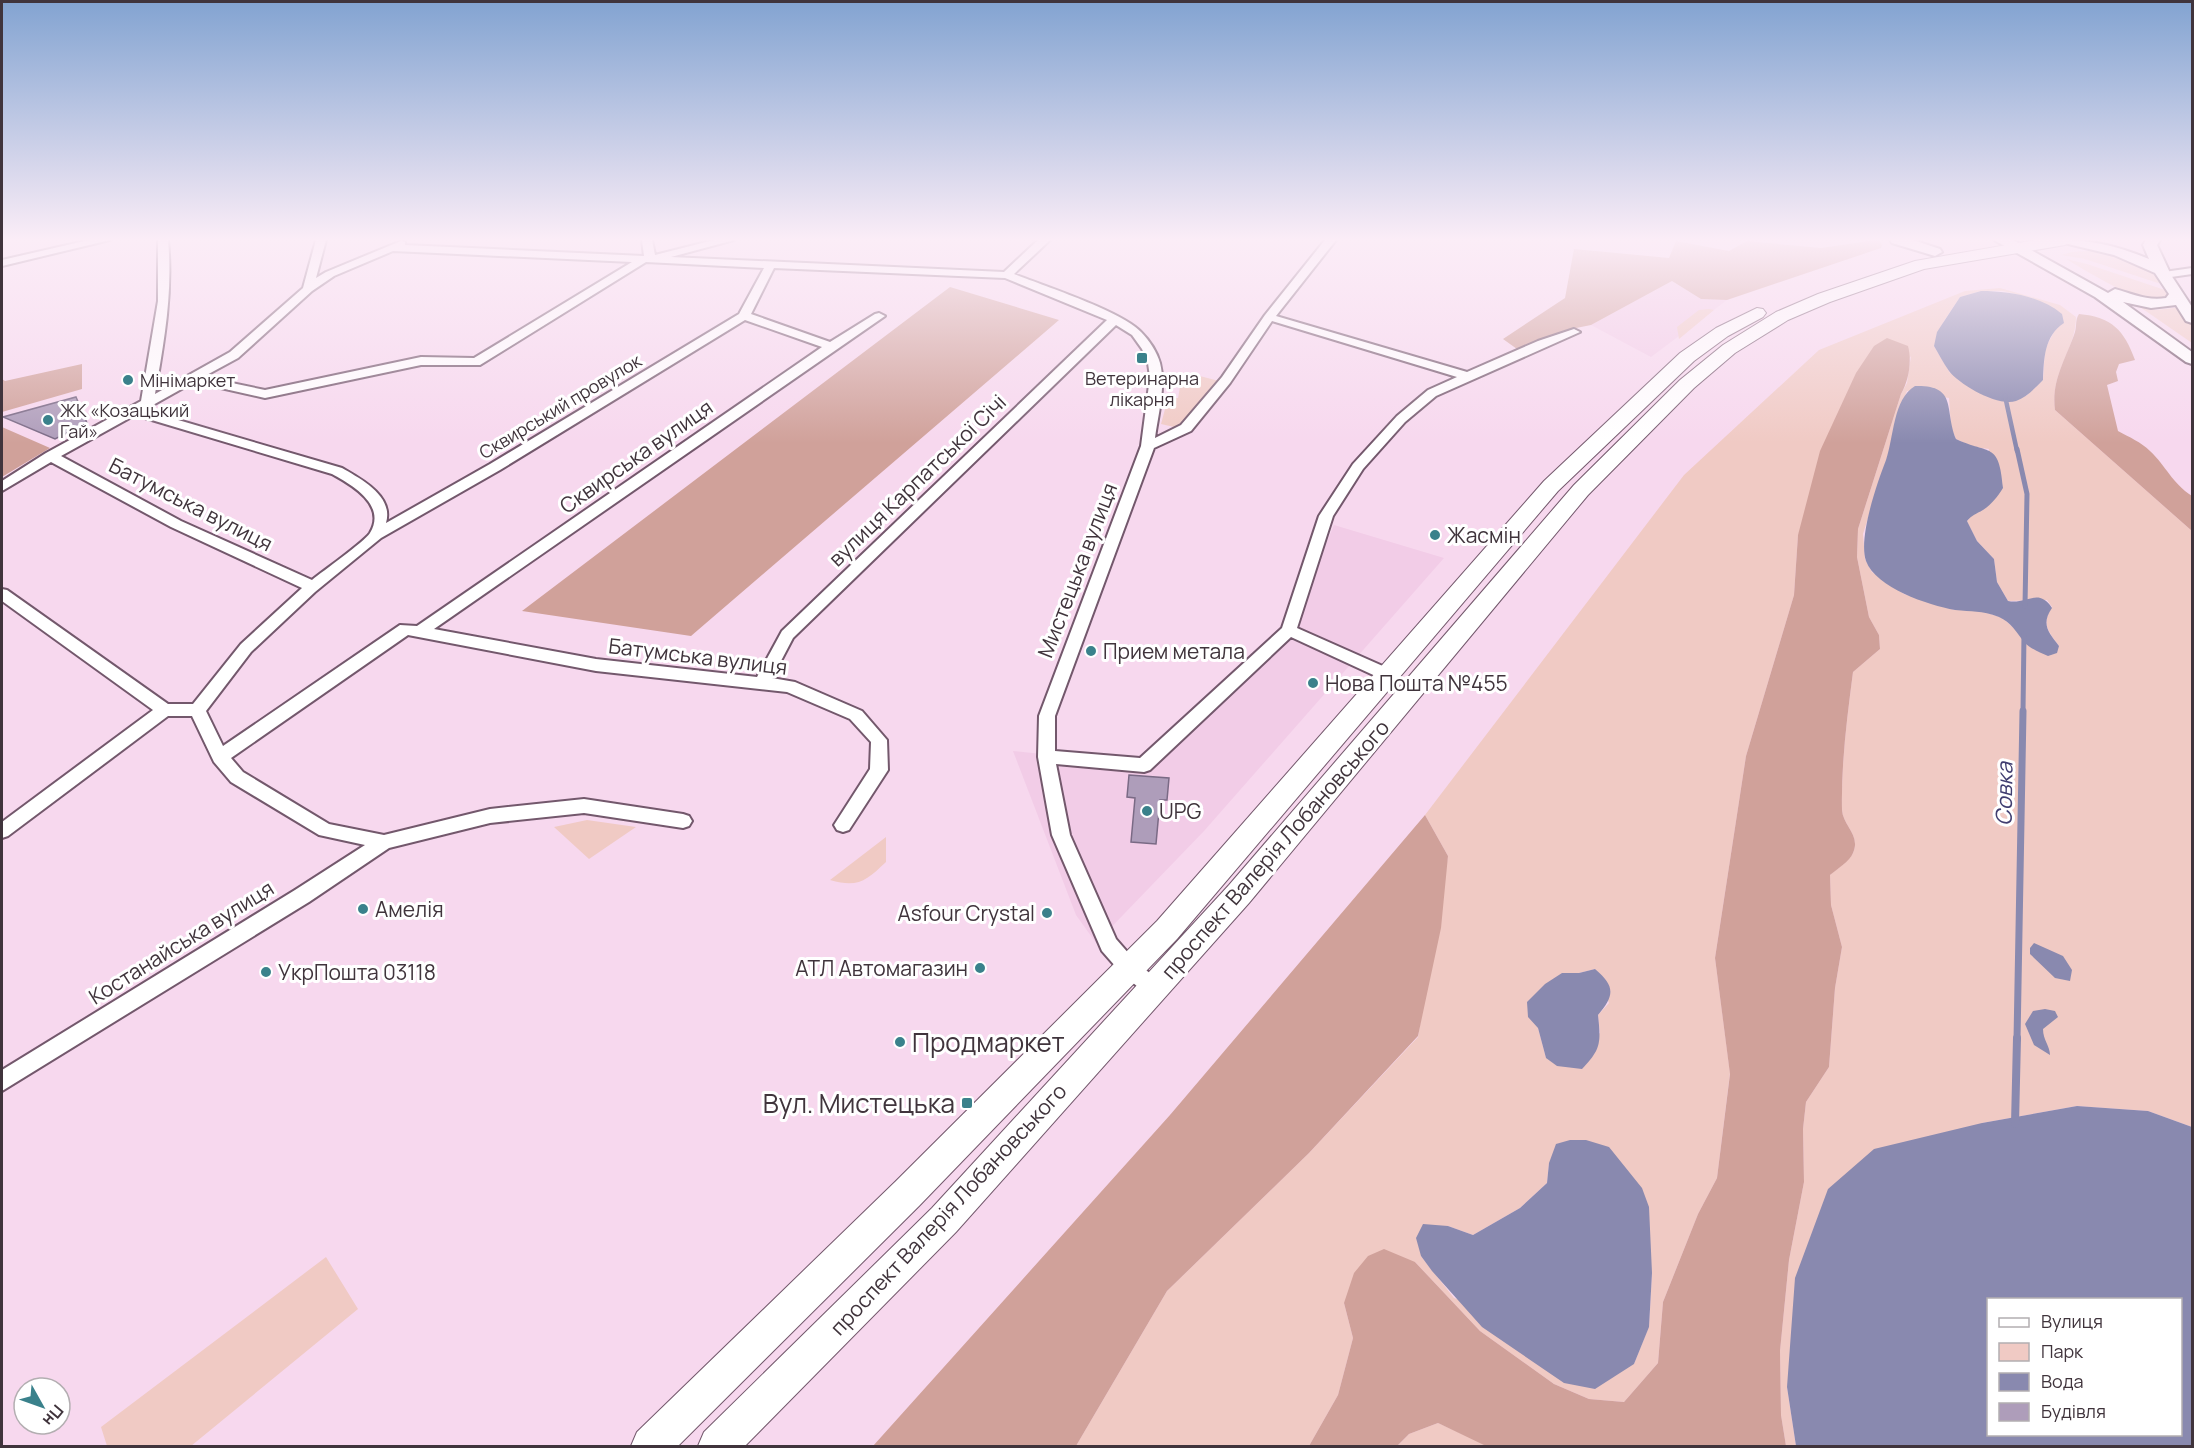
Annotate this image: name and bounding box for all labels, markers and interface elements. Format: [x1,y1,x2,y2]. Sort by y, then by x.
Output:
street label: Сквирський провулок [474,347,646,464]
marker: Ветеринарна лікарня [1135,351,1149,365]
place label: Ветеринарна лікарня [1085,366,1199,411]
place label: Мінімаркет [140,368,235,392]
marker: Мінімаркет [121,373,135,387]
street label: вулиця Карпатської Січі [822,388,1012,572]
street label: Сквирська вулиця [554,393,718,519]
place label: ЖК «Козацький Гай» [60,398,189,443]
marker: ЖК «Козацький Гай» [41,413,55,427]
street label: Батумська вулиця [104,451,278,557]
street label: Мистецька вулиця [1031,479,1123,661]
place label: Жасмін [1447,521,1521,549]
marker: Жасмін [1428,528,1442,542]
street label: Батумська вулиця [607,631,789,681]
place label: Прием метала [1103,637,1245,665]
marker: Прием метала [1084,644,1098,658]
place label: Нова Пошта №455 [1325,669,1508,697]
marker: Нова Пошта №455 [1306,676,1320,690]
street label: проспект Валерія Лобановського [1155,714,1395,984]
water label: Совка [1988,760,2020,826]
place label: UPG [1159,797,1201,825]
marker: UPG [1140,804,1154,818]
street label: Костанайська вулиця [83,874,279,1010]
place label: Амелія [375,895,444,923]
place label: Asfour Crystal [897,899,1035,927]
marker: Амелія [356,902,370,916]
marker: Asfour Crystal [1040,906,1054,920]
place label: АТЛ Автомагазин [795,954,968,982]
place label: УкрПошта 03118 [278,958,436,986]
marker: АТЛ Автомагазин [973,961,987,975]
marker: УкрПошта 03118 [259,965,273,979]
place label: Продмаркет [912,1024,1065,1060]
marker: Продмаркет [893,1035,907,1049]
street label: проспект Валерія Лобановського [824,1077,1072,1341]
place label: Вул. Мистецька [763,1085,955,1121]
marker: Вул. Мистецька [960,1096,974,1110]
legend [1987,1298,2182,1436]
text: Вулиця [2041,1309,2103,1333]
text: Парк [2041,1339,2084,1363]
text: Вода [2041,1369,2083,1393]
north arrow [12,1376,72,1436]
text: Будівля [2041,1399,2106,1423]
text: Пн [38,1400,69,1431]

